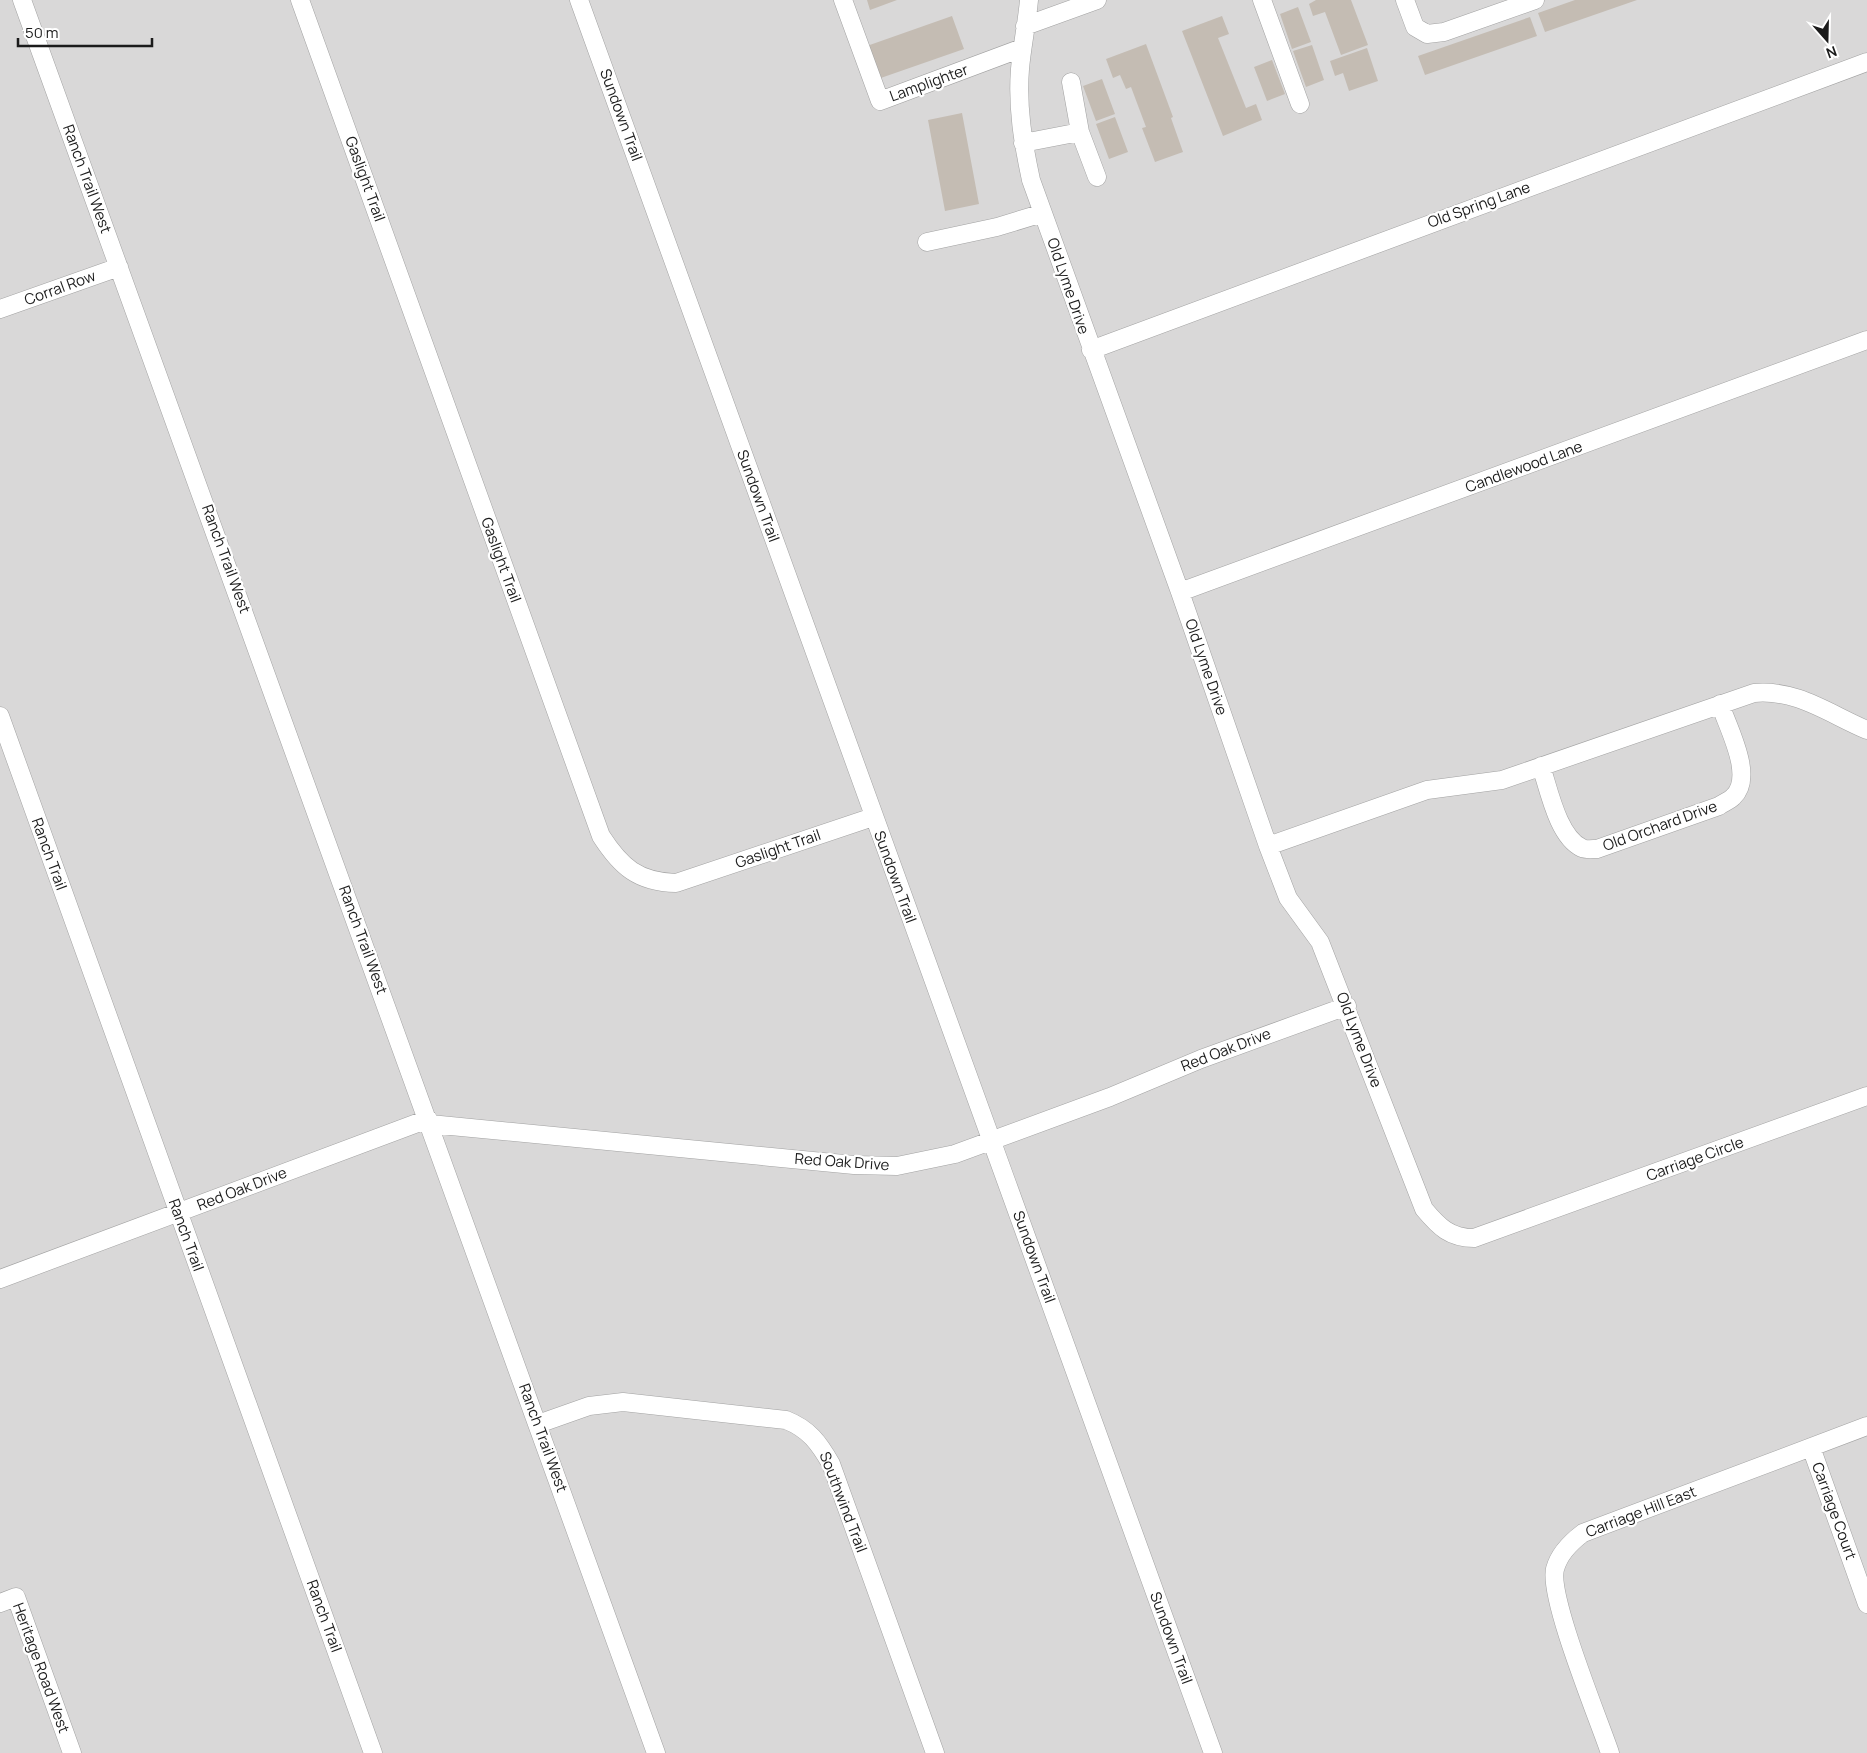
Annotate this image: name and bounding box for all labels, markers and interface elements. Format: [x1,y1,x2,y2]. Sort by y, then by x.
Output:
scale bar [18,15,151,47]
north arrow [1802,15,1852,65]
text: 50 m [25,22,59,43]
text: N [1824,42,1840,63]
street label: Lamplighter [887,58,972,106]
street label: Sundown Trail [595,66,648,164]
street label: Ranch Trail West [58,122,117,236]
street label: Gaslight Trail [340,133,391,224]
street label: Old Spring Lane [1425,176,1533,233]
street label: Old Lyme Drive [1042,235,1095,337]
street label: Corral Row [21,265,99,310]
street label: Candlewood Lane [1462,436,1586,497]
street label: Sundown Trail [732,447,785,545]
street label: Ranch Trail West [197,502,256,616]
street label: Gaslight Trail [476,514,527,605]
street label: Old Lyme Drive [1180,616,1233,718]
street label: Old Orchard Drive [1600,795,1720,856]
street label: Ranch Trail [27,815,72,893]
street label: Gaslight Trail [732,824,823,873]
street label: Sundown Trail [869,828,922,926]
street label: Ranch Trail West [334,883,393,997]
street label: Old Lyme Drive [1332,989,1387,1091]
street label: Red Oak Drive [1178,1023,1274,1076]
street label: Carriage Circle [1643,1131,1747,1186]
street label: Red Oak Drive [794,1148,890,1175]
street label: Red Oak Drive [194,1162,290,1215]
street label: Ranch Trail [164,1196,209,1274]
street label: Sundown Trail [1008,1208,1061,1306]
street label: Ranch Trail West [514,1381,573,1495]
street label: Southwind Trail [815,1448,872,1555]
street label: Carriage Court [1807,1459,1862,1562]
street label: Carriage Hill East [1582,1481,1699,1542]
street label: Ranch Trail [302,1577,347,1655]
street label: Sundown Trail [1145,1589,1198,1687]
street label: Heritage Road West [8,1600,75,1736]

